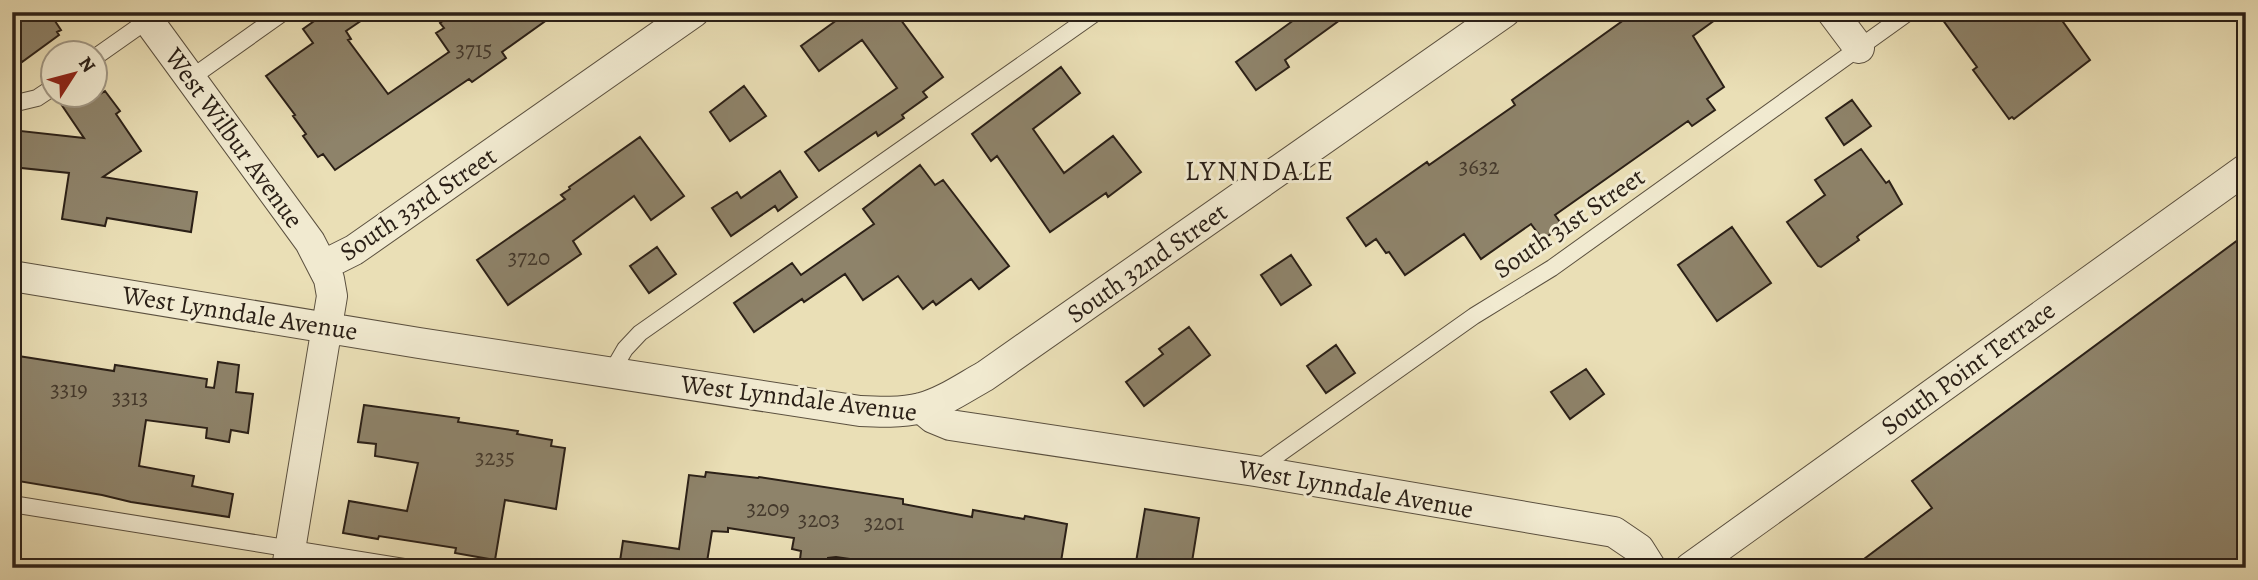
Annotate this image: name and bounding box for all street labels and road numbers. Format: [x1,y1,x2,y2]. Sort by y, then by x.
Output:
street label: West Wilbur Avenue [156,40,311,235]
street label: South 33rd Street [333,138,504,269]
street label: South 31st Street [1486,159,1652,287]
street label: South 32nd Street [1060,194,1235,331]
street label: West Lynndale Avenue [119,277,360,349]
street label: South Point Terrace [1874,293,2062,443]
street label: West Lynndale Avenue [678,366,919,430]
street label: West Lynndale Avenue [1235,451,1476,527]

